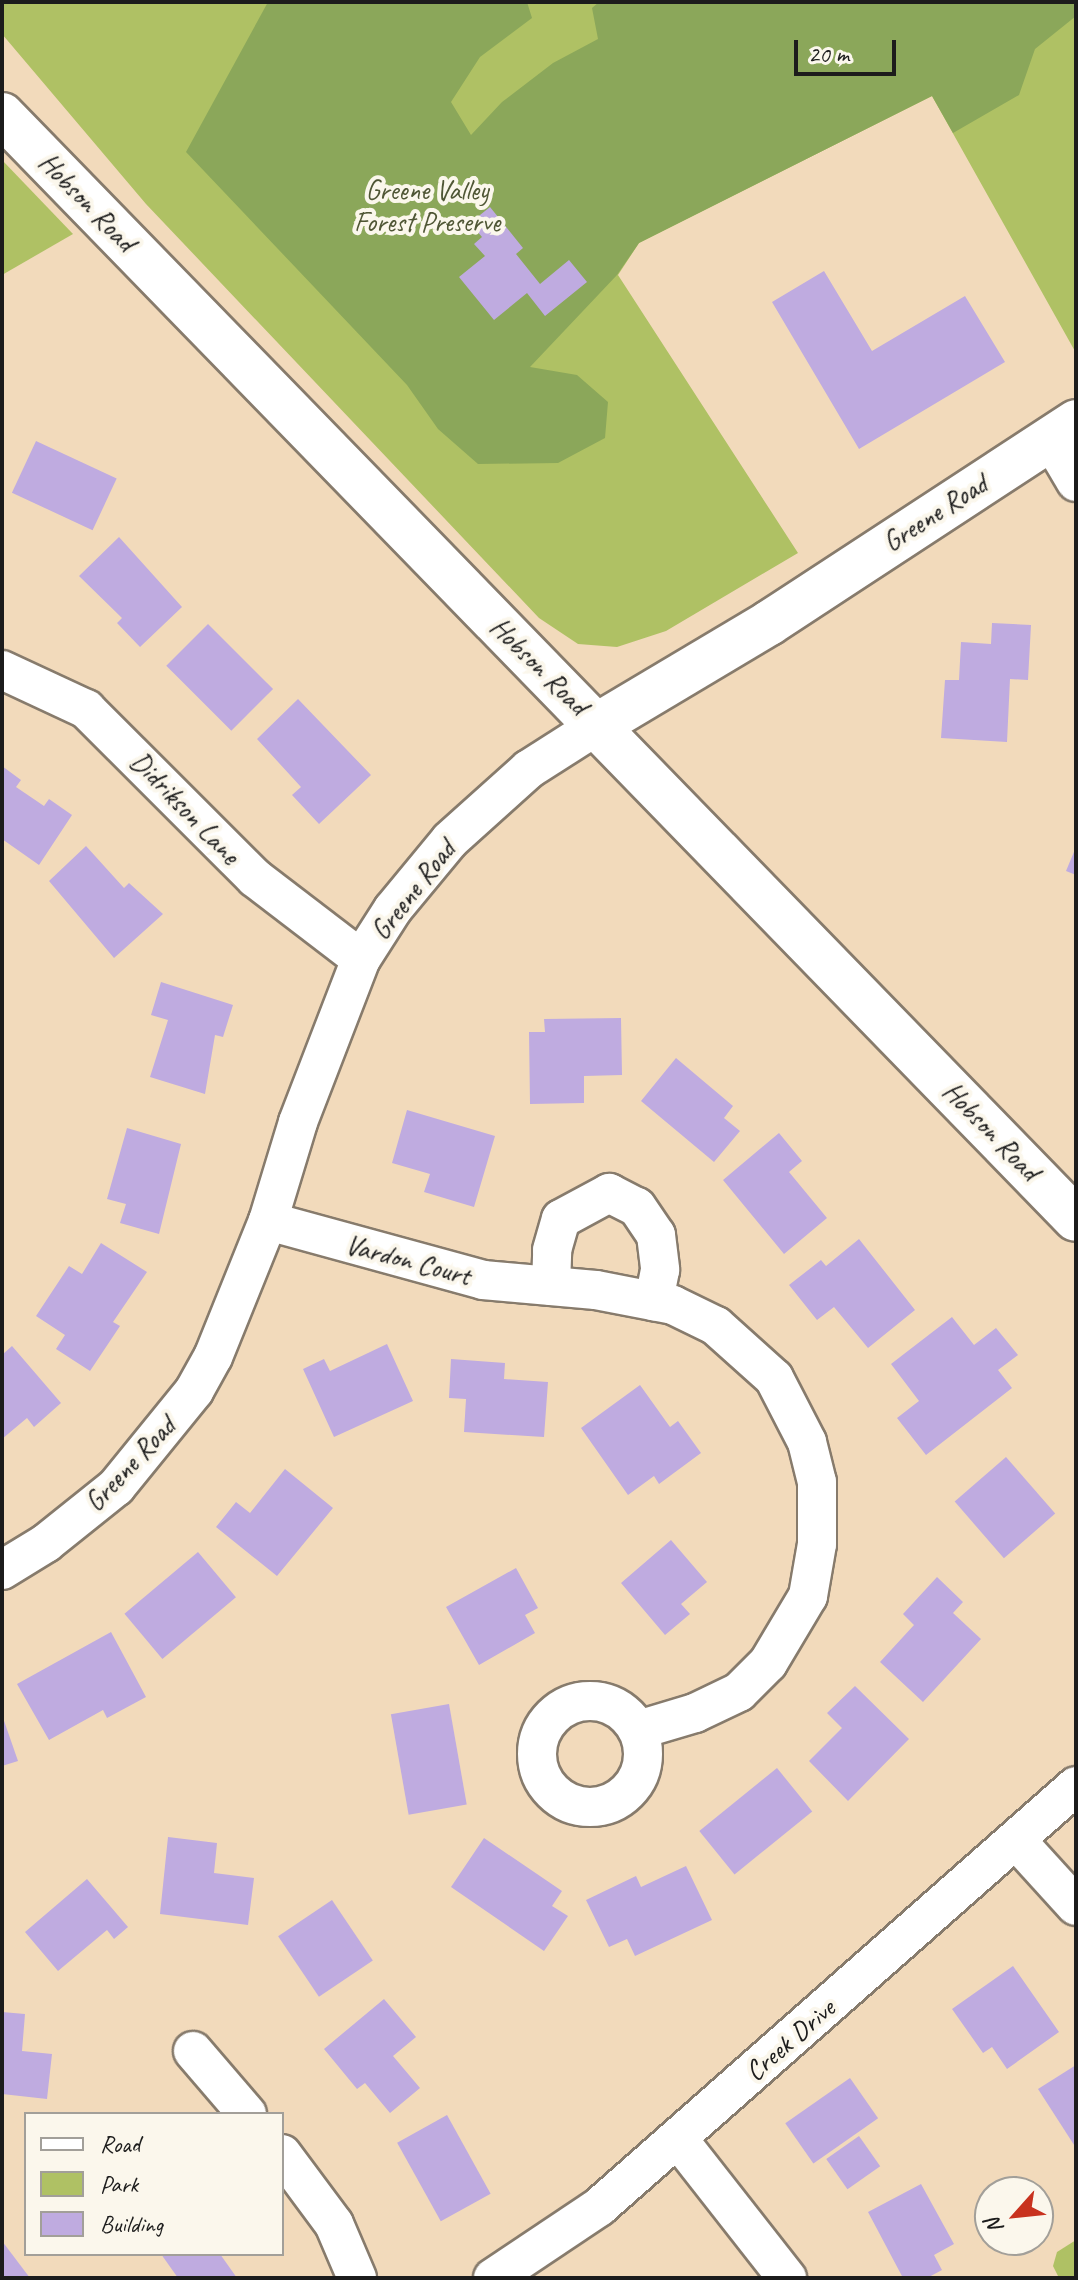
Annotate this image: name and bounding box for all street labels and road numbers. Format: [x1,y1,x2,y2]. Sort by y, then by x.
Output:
street label: Hobson Road [32,146,142,258]
street label: Greene Road [877,467,993,559]
street label: Hobson Road [483,610,595,722]
street label: Didrikson Lane [123,745,247,871]
street label: Greene Road [364,833,462,947]
street label: Hobson Road [936,1075,1046,1187]
street label: Vardon Court [342,1227,474,1293]
street label: Greene Road [78,1410,182,1518]
street label: Creek Drive [738,1992,842,2088]

